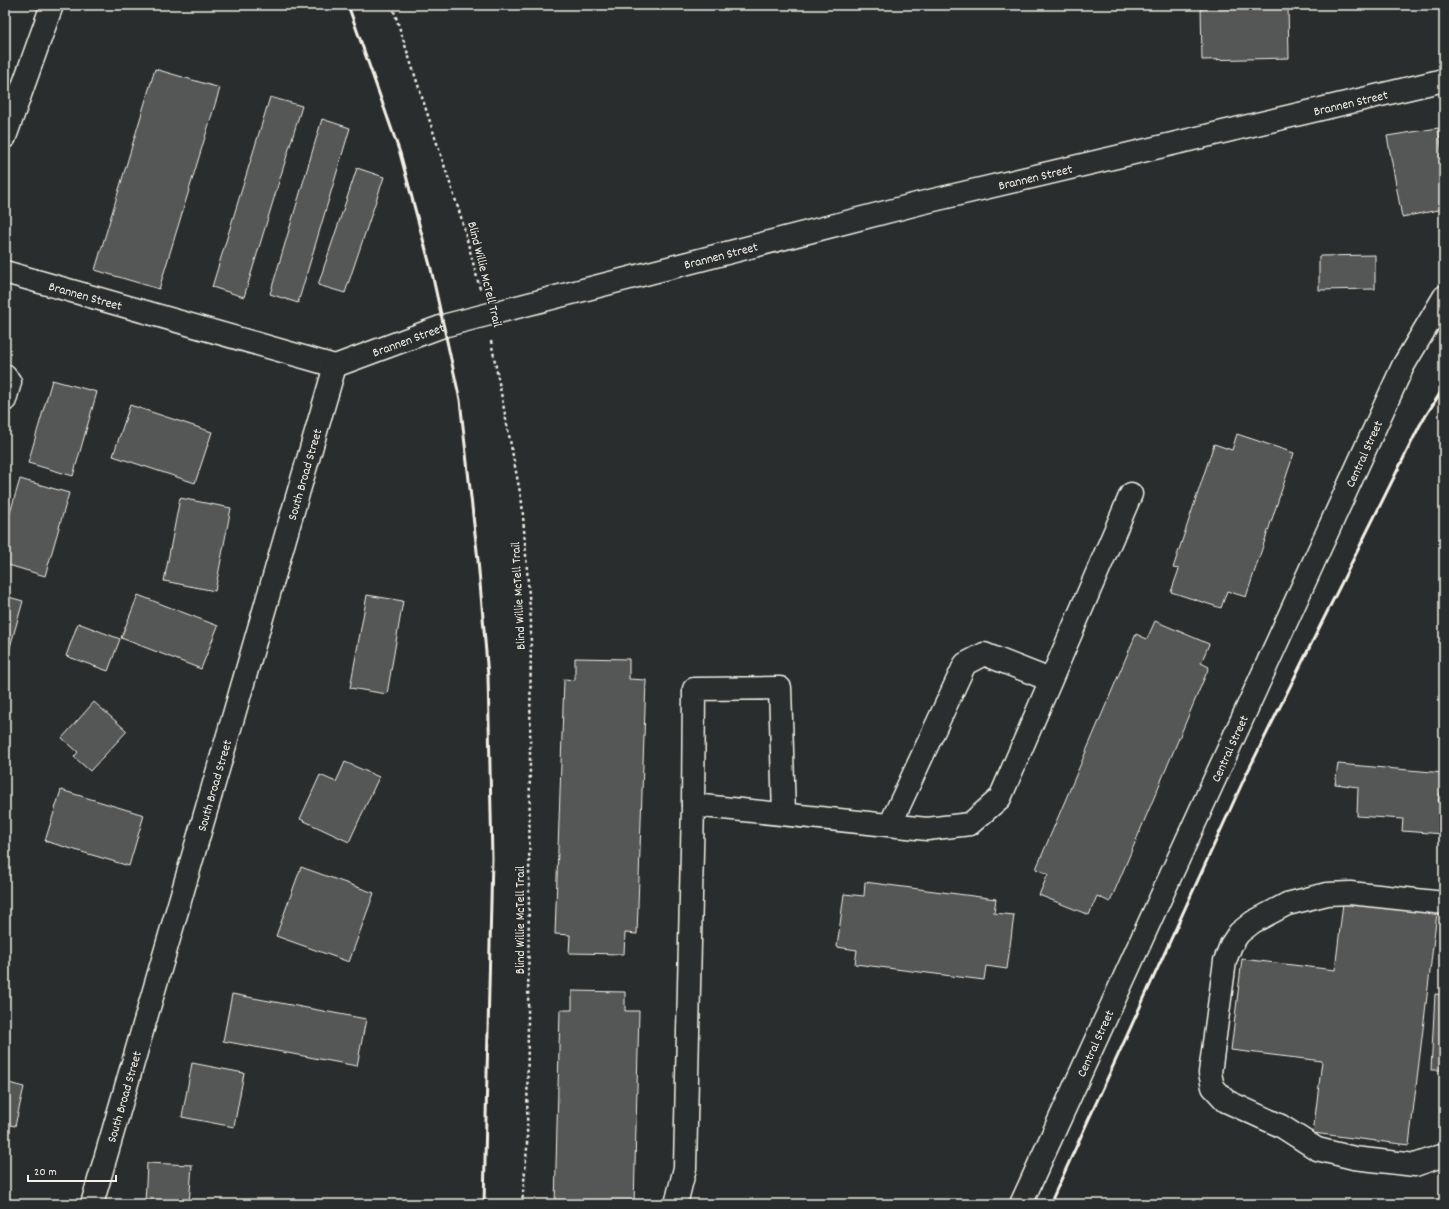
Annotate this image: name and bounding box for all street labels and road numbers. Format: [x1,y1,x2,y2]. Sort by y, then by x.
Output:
street label: Brannen Street [1312,87,1390,122]
street label: Brannen Street [997,161,1075,197]
street label: Blind Willie McTell Trail [461,220,506,329]
street label: Brannen Street [682,238,760,276]
street label: Brannen Street [46,278,124,317]
street label: Brannen Street [370,319,448,363]
street label: Central Street [1342,418,1389,491]
street label: South Broad Street [284,427,328,523]
street label: Blind Willie McTell Trail [507,541,532,650]
street label: Central Street [1208,712,1255,786]
street label: South Broad Street [194,738,238,834]
street label: Blind Willie McTell Trail [512,866,531,974]
street label: Central Street [1073,1007,1120,1081]
street label: South Broad Street [103,1049,148,1145]

